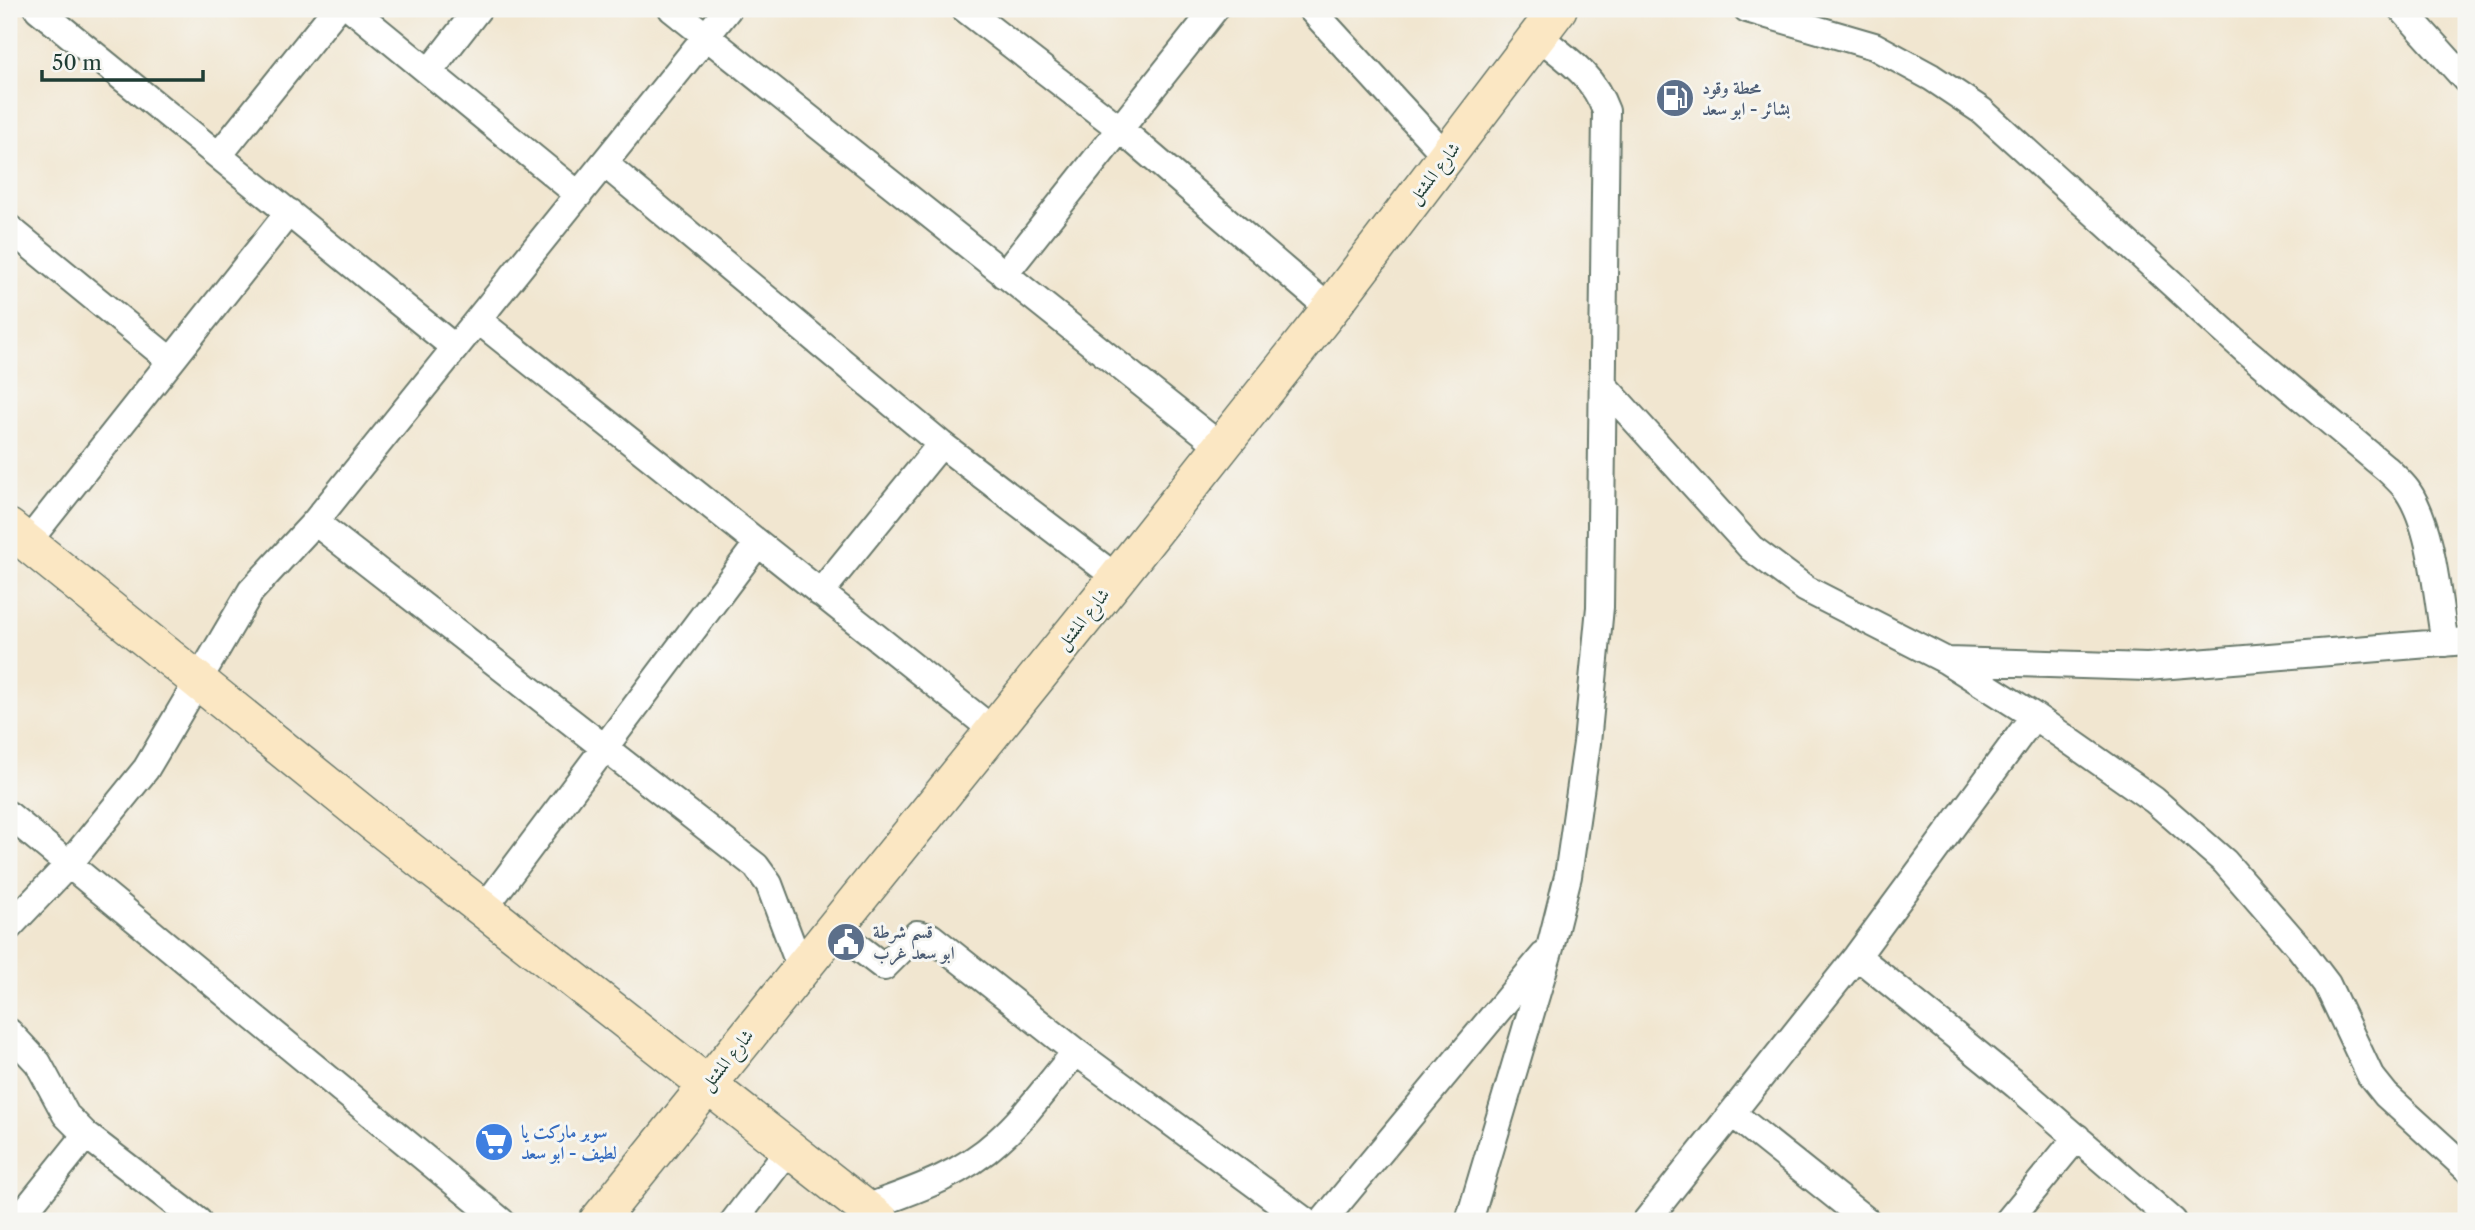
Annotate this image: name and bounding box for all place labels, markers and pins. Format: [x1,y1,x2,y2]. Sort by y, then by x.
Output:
fuel station icon: محطة وقود بشائر - ابو سعد [1654,77,1696,119]
place label: محطة وقود بشائر - ابو سعد [1702,77,1790,120]
public building icon: قسم شرطة ابو سعد غرب [825,921,867,963]
place label: قسم شرطة ابو سعد غرب [873,921,955,966]
supermarket icon: سوبر ماركت يا لطيف - ابو سعد [473,1121,515,1163]
place label: سوبر ماركت يا لطيف - ابو سعد [521,1121,617,1164]

